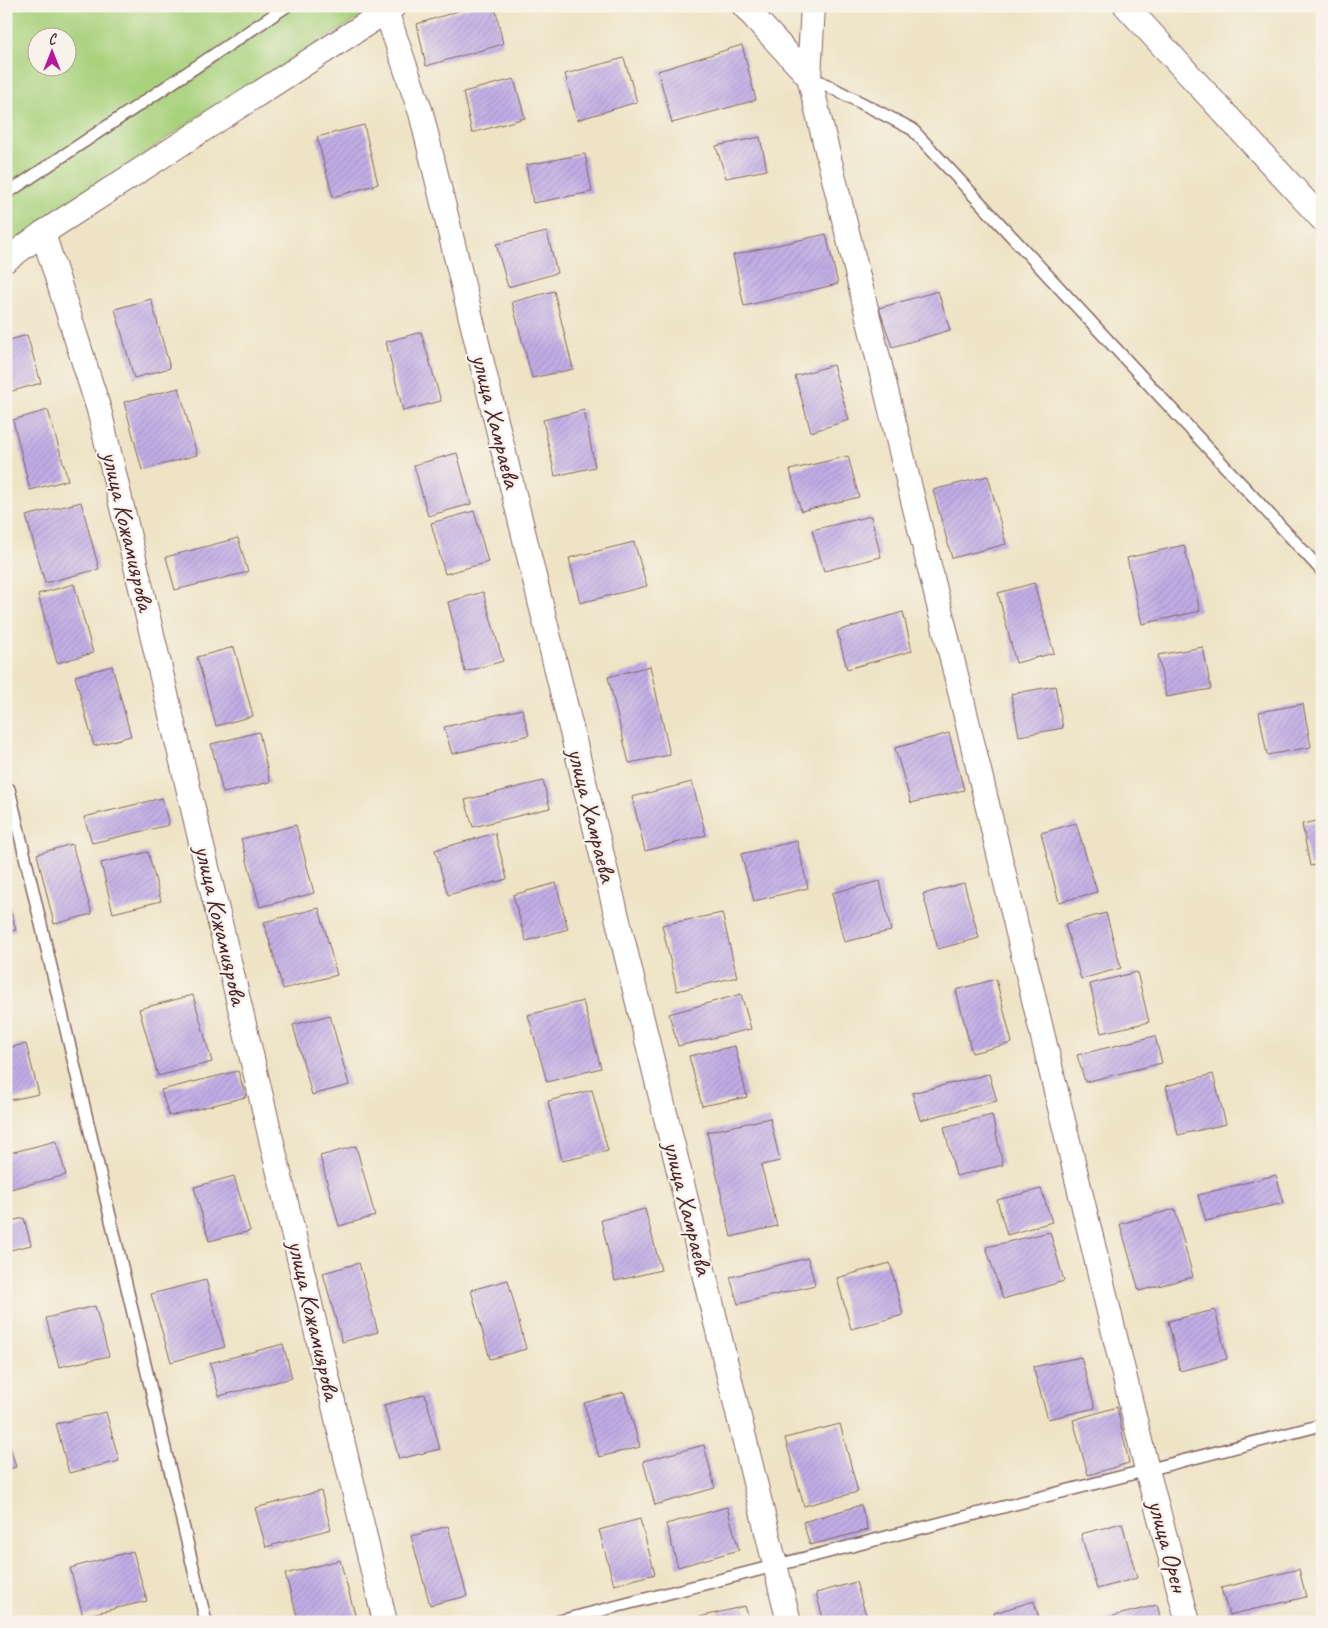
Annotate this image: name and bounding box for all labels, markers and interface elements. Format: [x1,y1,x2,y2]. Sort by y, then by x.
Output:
north arrow [28,28,78,78]
text: С [49,31,58,48]
street label: улица Хамраева [463,349,529,493]
street label: улица Кожамиярова [94,446,162,616]
street label: улица Хамраева [559,743,625,887]
street label: улица Кожамиярова [187,840,255,1010]
street label: улица Хамраева [655,1136,721,1280]
street label: улица Кожамиярова [280,1235,348,1405]
street label: улица Орен [1140,1494,1196,1597]

